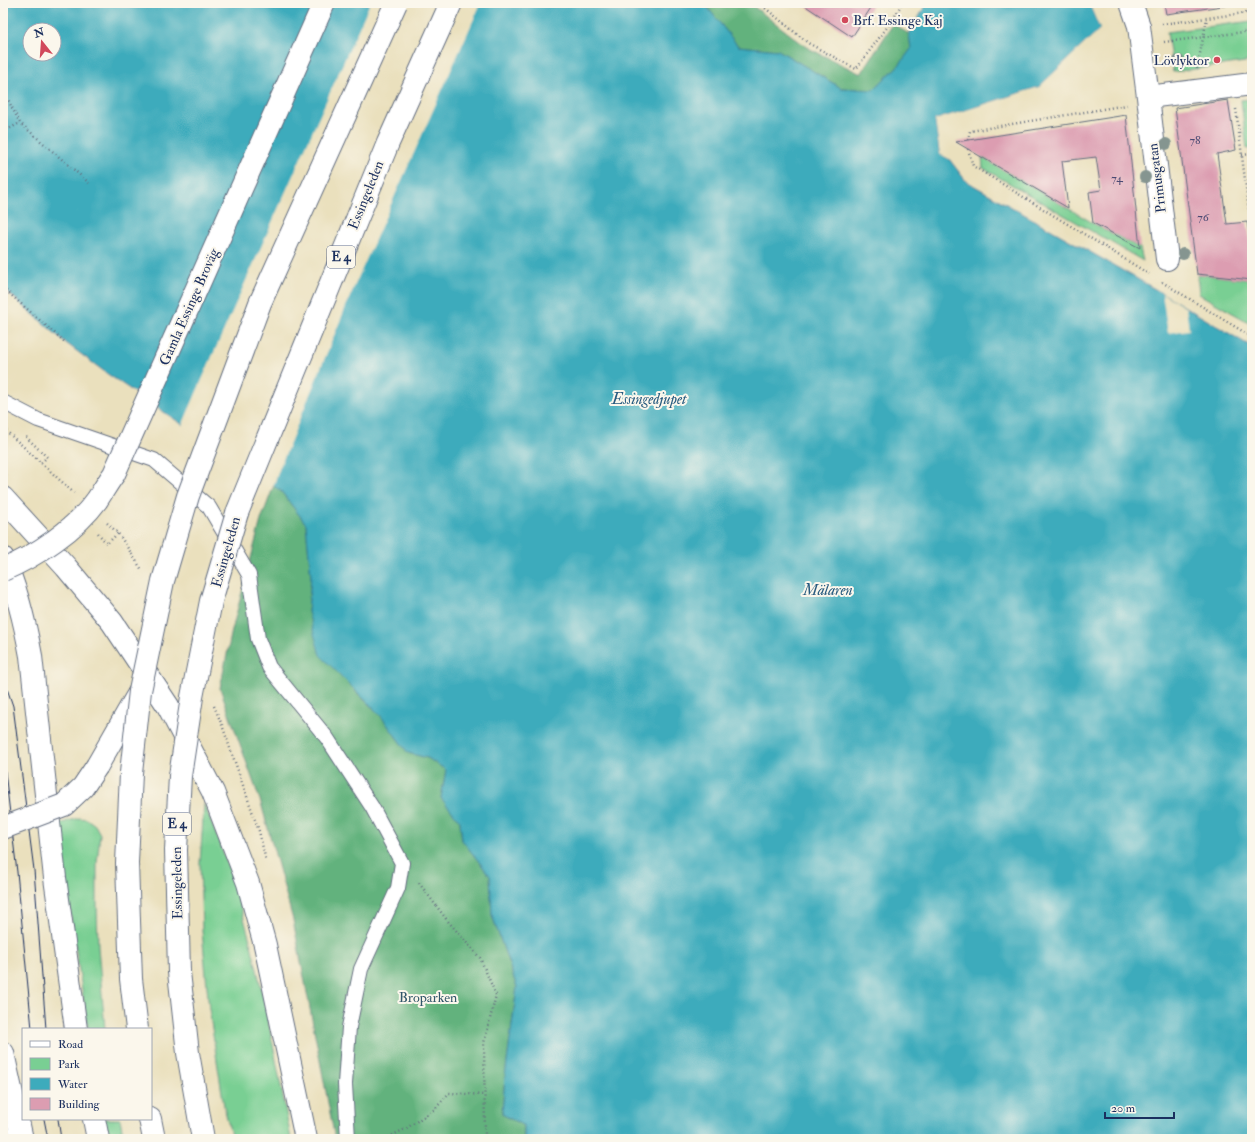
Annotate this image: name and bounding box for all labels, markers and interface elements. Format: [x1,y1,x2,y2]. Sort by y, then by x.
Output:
place label: Brf. Essinge Kaj [853,12,943,29]
marker: Brf. Essinge Kaj [840,15,850,25]
north arrow [22,22,62,62]
text: N [32,25,47,41]
place label: Lövlyktor [1154,52,1210,70]
marker: Lövlyktor [1212,55,1222,65]
house number: 78 [1189,133,1201,148]
street label: Primusgatan [1144,142,1170,214]
street label: Essingeleden [344,158,388,232]
house number: 74 [1111,171,1123,186]
house number: 76 [1197,210,1210,225]
street label: Gamla Essinge Broväg [156,245,223,368]
road number: E 4 [327,246,355,268]
water label: Essingedjupet [611,390,687,409]
street label: Essingeleden [208,515,244,589]
water label: Mälaren [802,581,853,600]
road number: E 4 [163,813,191,835]
street label: Essingeleden [168,846,186,920]
park label: Broparken [399,989,457,1007]
legend [22,1028,152,1120]
text: Road [58,1037,83,1052]
text: Park [58,1057,80,1072]
text: Water [57,1077,88,1092]
scale bar [1105,1094,1174,1120]
text: Building [58,1097,101,1112]
text: 20 m [1111,1101,1136,1116]

